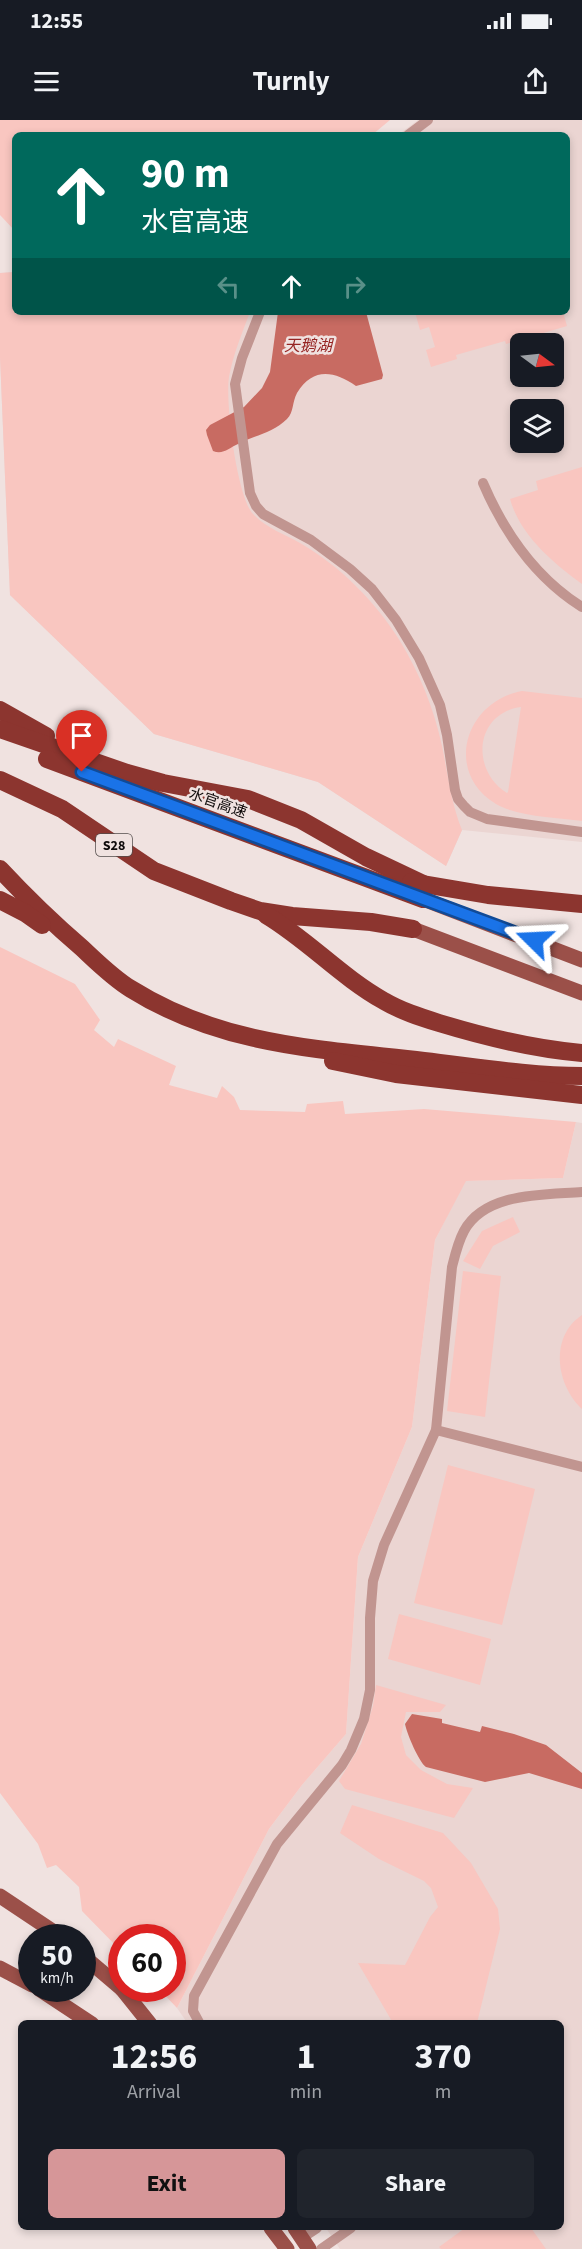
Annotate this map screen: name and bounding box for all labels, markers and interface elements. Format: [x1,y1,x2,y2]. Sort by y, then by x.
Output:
text: 12:55 [30,5,83,37]
text: Turnly [252,62,330,101]
icon: menu [30,65,63,98]
icon: share [519,65,552,98]
text: 90 m [141,144,230,204]
icon: ahead [42,156,120,234]
text: 水官高速 [141,203,249,242]
icon: left [212,270,245,303]
icon: ahead [275,270,308,303]
icon: right [338,270,371,303]
north arrow [510,333,564,387]
map controls [510,333,564,453]
water label: 天鹅湖 [284,335,335,357]
button: layers [510,399,564,453]
pin [56,710,107,772]
icon: arrive [65,719,98,752]
street label: 水官高速 [186,783,250,824]
road number: S28 [96,834,132,856]
position arrow [502,908,566,972]
speed limit sign: 60 [108,1924,186,2002]
text: 50 [41,1934,73,1977]
text: km/h [40,1968,74,1989]
text: 12:56 [110,2031,197,2082]
text: 1 [296,2031,315,2082]
text: 370 [415,2031,472,2082]
text: Arrival [127,2078,181,2106]
text: min [290,2078,322,2106]
text: m [435,2078,451,2106]
button: Exit [48,2149,285,2218]
button: Share [297,2149,534,2218]

